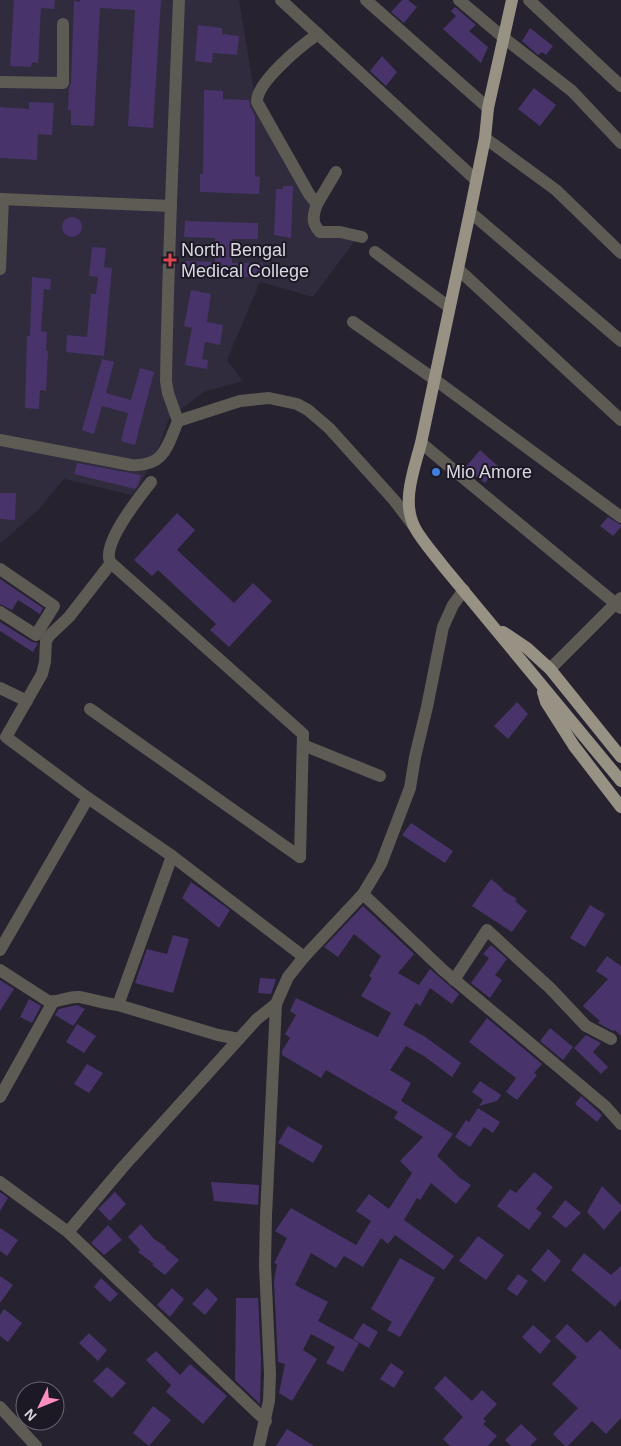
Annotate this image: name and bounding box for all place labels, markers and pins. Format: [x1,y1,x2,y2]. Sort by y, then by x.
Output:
place label: North Bengal Medical College [181,240,309,281]
marker: North Bengal Medical College [163,253,177,267]
place label: Mio Amore [446,462,532,482]
marker: Mio Amore [430,466,442,478]

